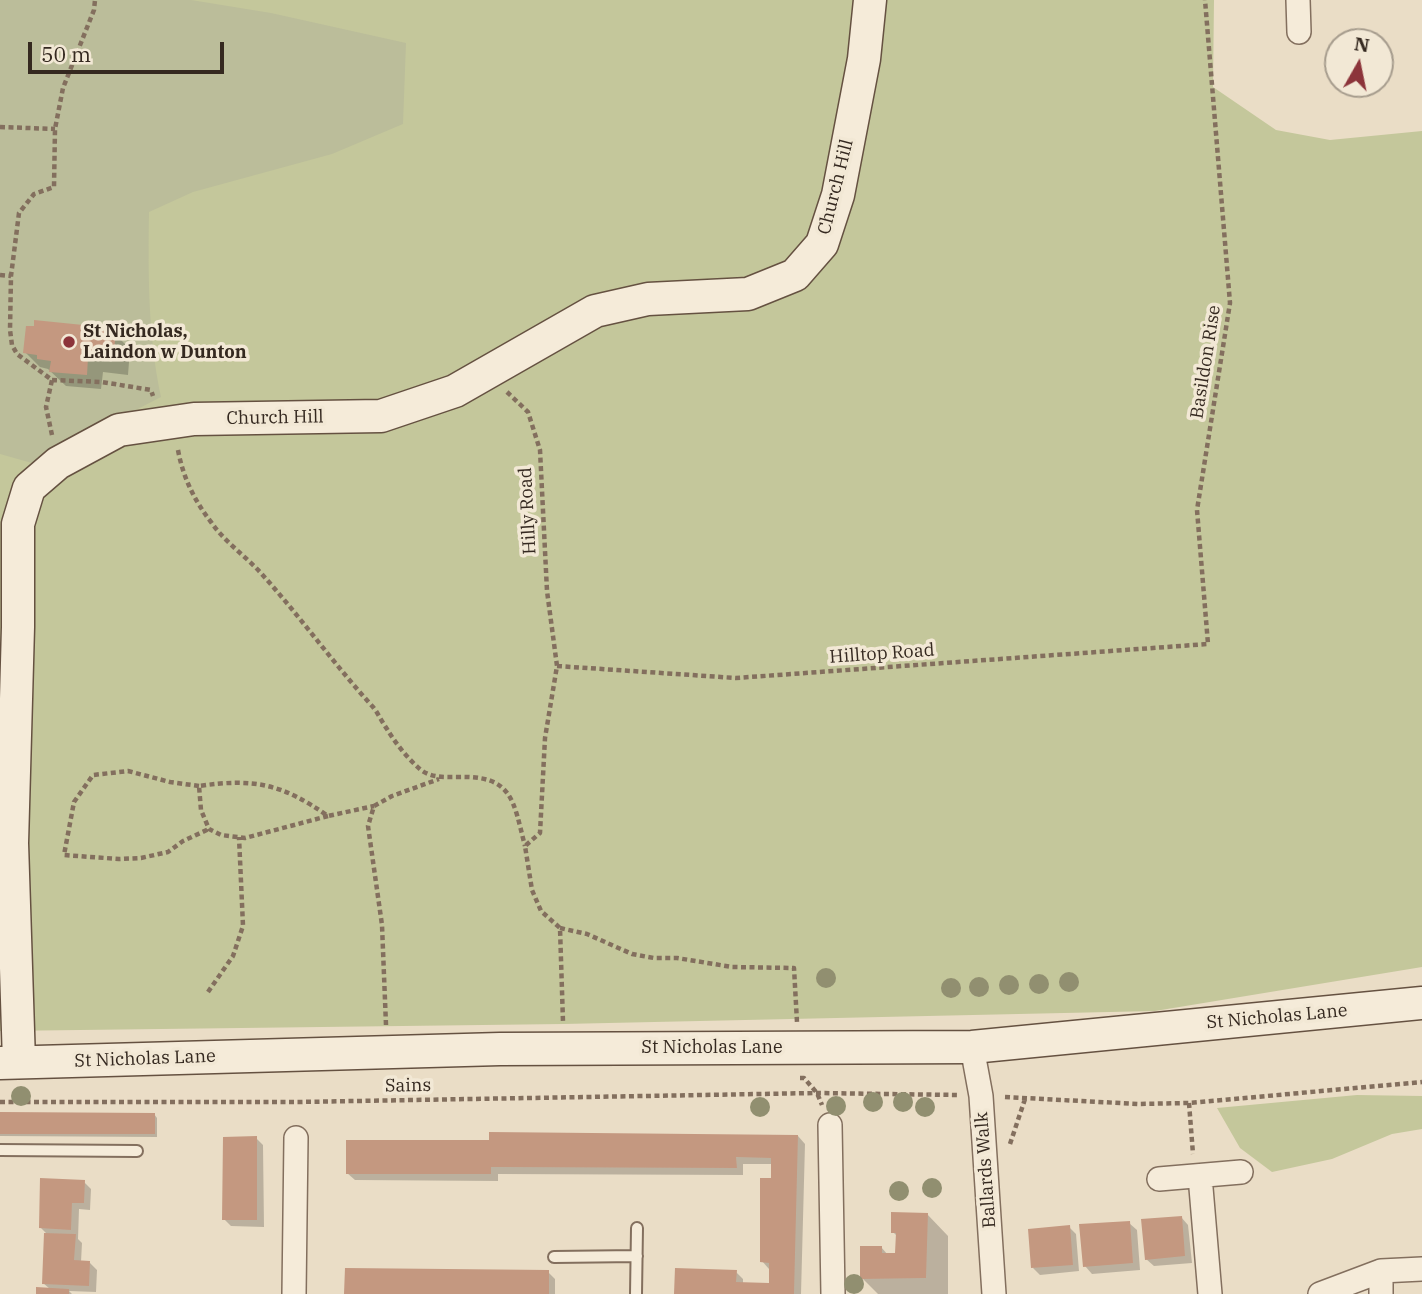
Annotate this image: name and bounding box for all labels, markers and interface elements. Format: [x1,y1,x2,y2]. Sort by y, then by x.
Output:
scale bar [32,28,228,72]
north arrow [1324,28,1394,98]
text: N [1353,31,1371,57]
text: 50 m [41,40,91,68]
street label: Church Hill [814,137,858,237]
street label: Basildon Rise [1186,304,1226,420]
place label: St Nicholas, Laindon w Dunton [83,321,247,364]
marker: St Nicholas, Laindon w Dunton [61,334,77,350]
street label: Church Hill [226,406,324,430]
street label: Hilly Road [515,467,541,555]
street label: Hilltop Road [829,640,935,668]
street label: St Nicholas Lane [1206,1000,1348,1034]
street label: St Nicholas Lane [641,1037,783,1059]
street label: St Nicholas Lane [74,1046,216,1072]
street label: Sains [385,1075,431,1097]
street label: Ballards Walk [971,1111,1001,1229]

